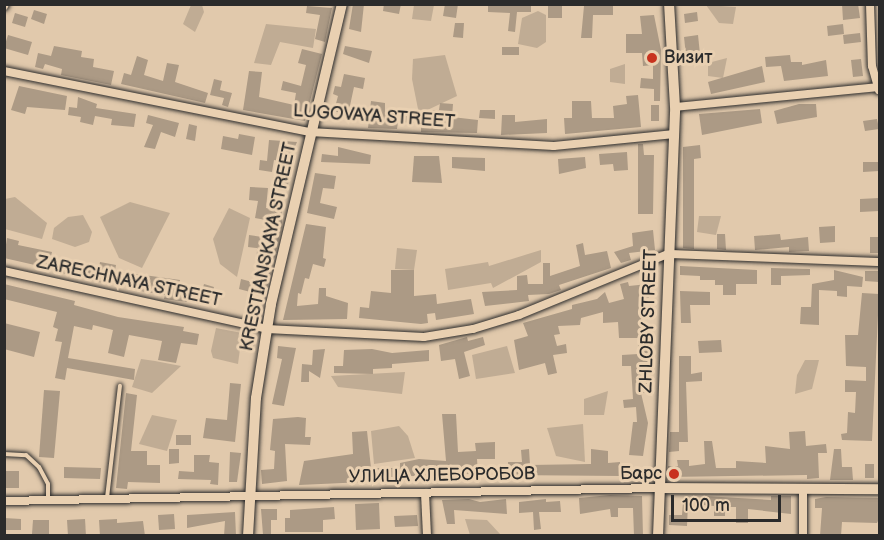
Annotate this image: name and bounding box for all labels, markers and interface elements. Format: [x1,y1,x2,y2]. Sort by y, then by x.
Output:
place label: Визит [664,47,713,69]
marker: Визит [645,51,659,65]
street label: LUGOVAYA STREET [292,101,456,133]
street label: KRESTIANSKAYA STREET [236,141,302,353]
street label: ZHLOBY STREET [636,249,662,393]
street label: ZARECHNAYA STREET [34,252,224,312]
place label: Барс [620,463,662,485]
street label: УЛИЦА ХЛЕБОРОБОВ [348,464,536,488]
marker: Барс [667,467,681,481]
scale bar [674,483,784,521]
text: 100 m [682,495,730,516]

